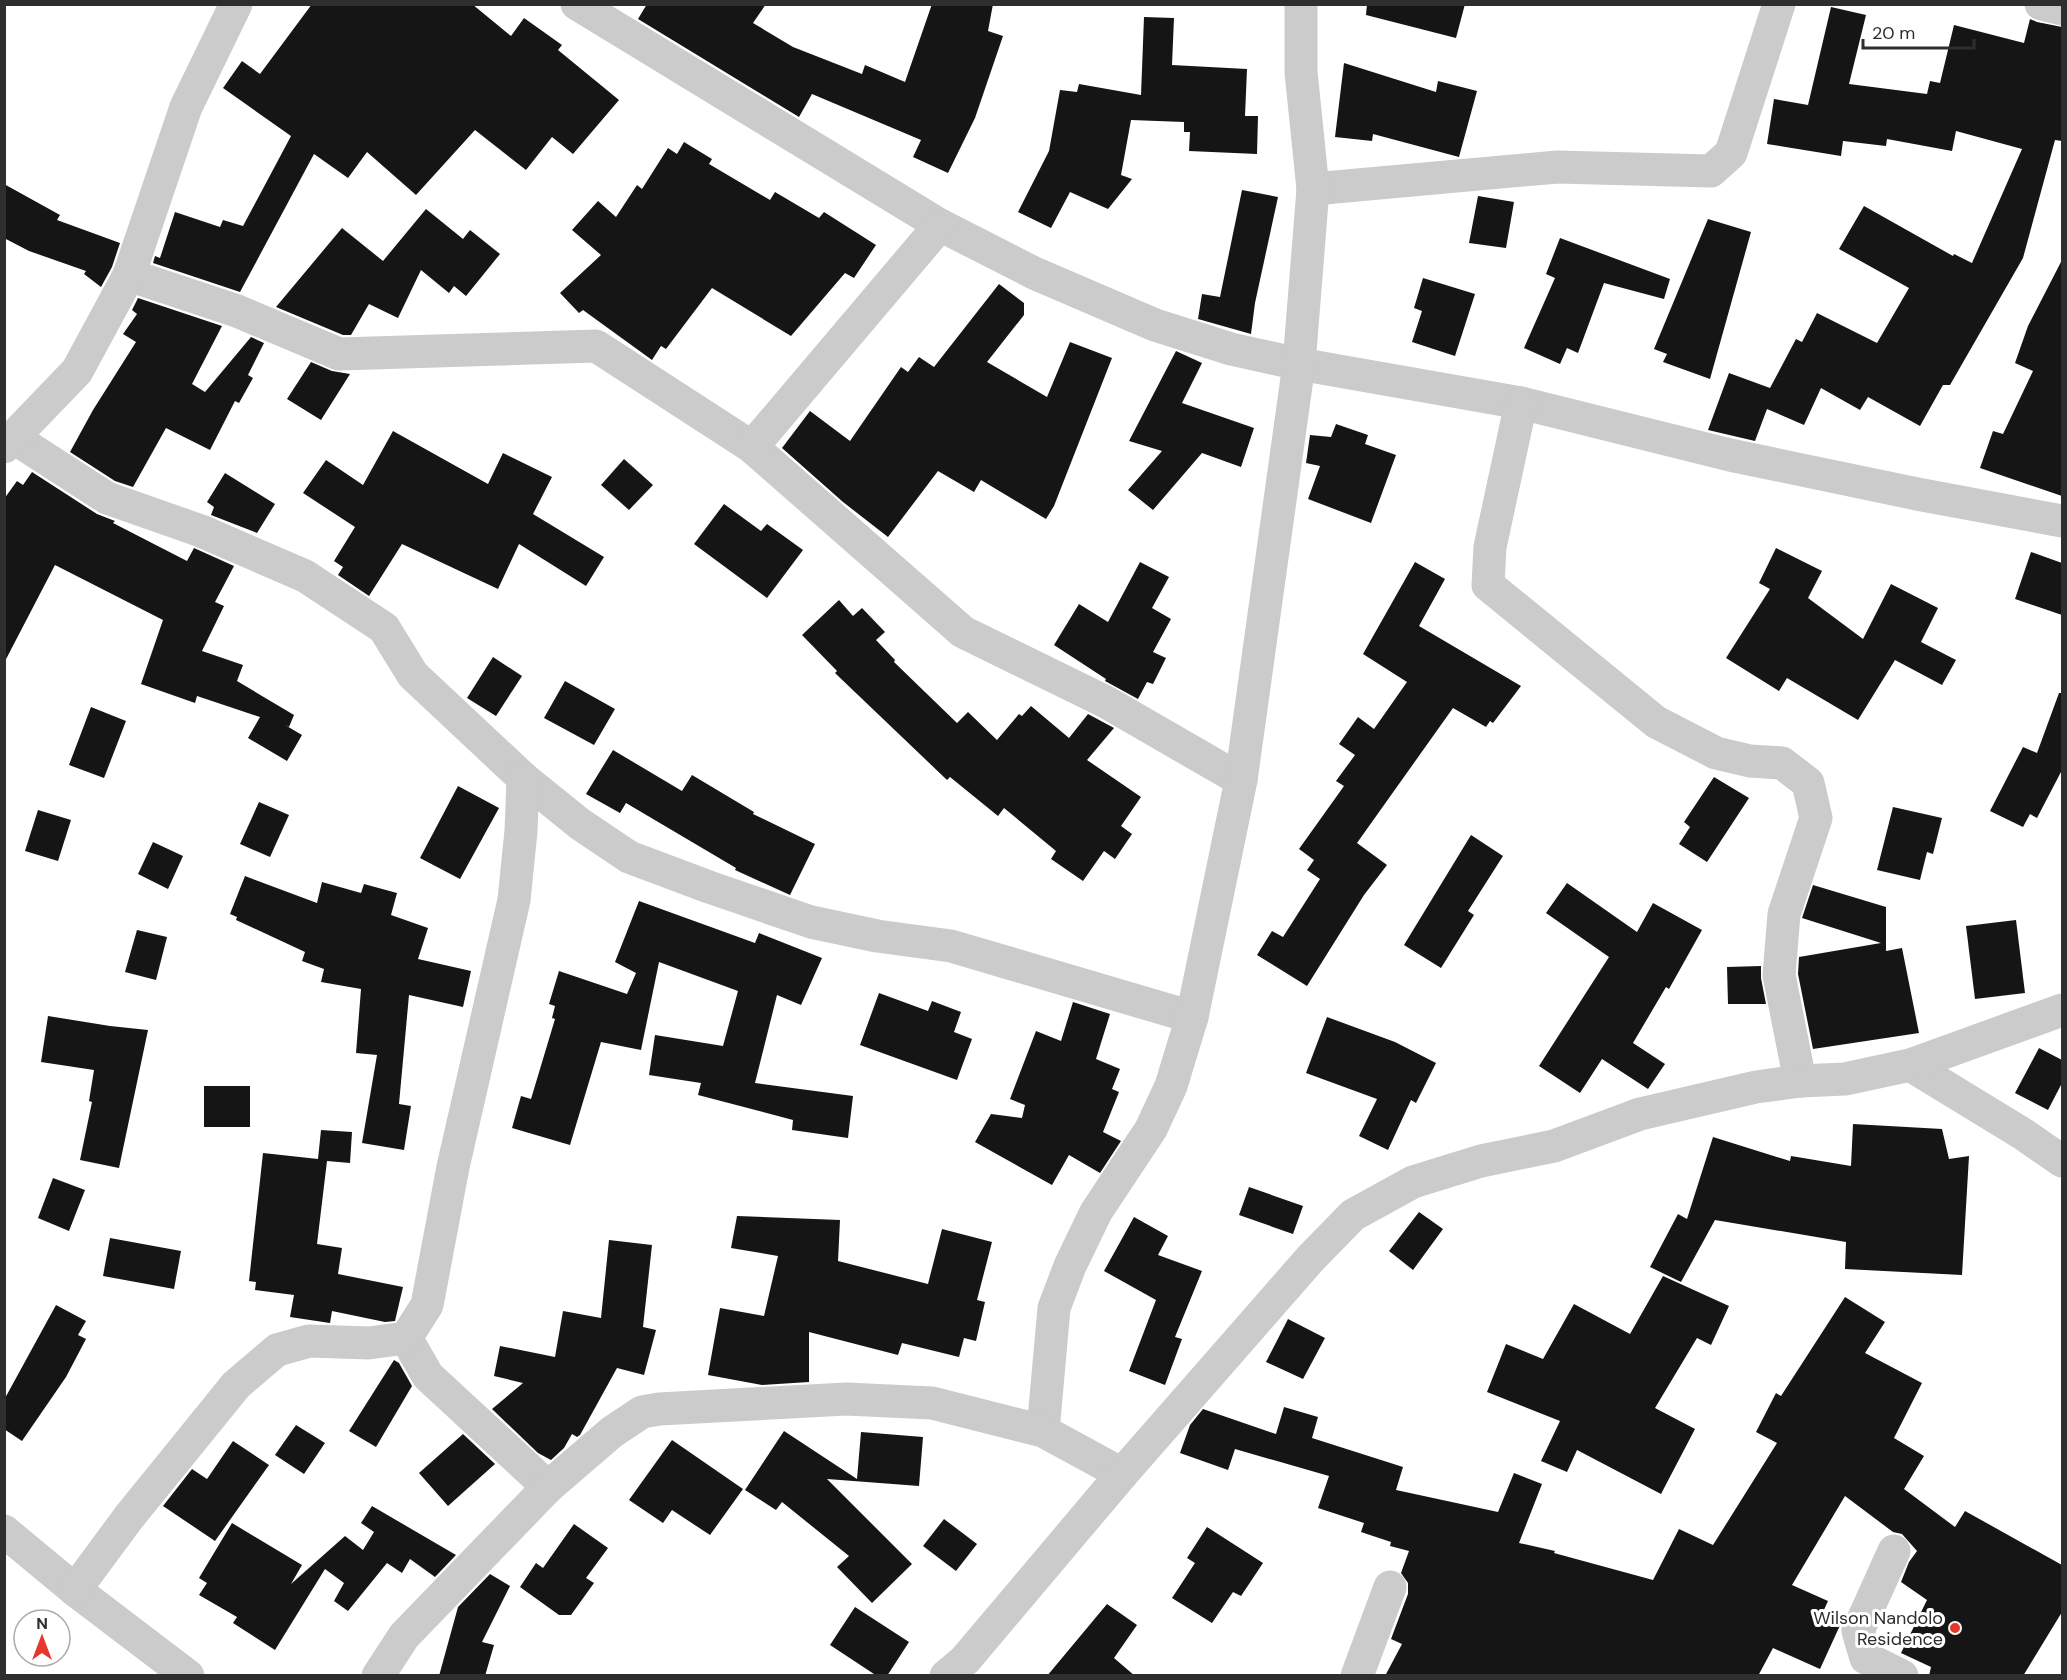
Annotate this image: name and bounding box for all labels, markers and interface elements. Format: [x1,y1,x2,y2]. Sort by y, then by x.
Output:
scale bar [1863,12,1974,50]
text: 20 m [1872,21,1915,45]
place label: Wilson Nandolo Residence [1813,1606,1943,1651]
north arrow [12,1608,72,1668]
text: N [36,1613,48,1634]
marker: Wilson Nandolo Residence [1948,1621,1962,1635]

